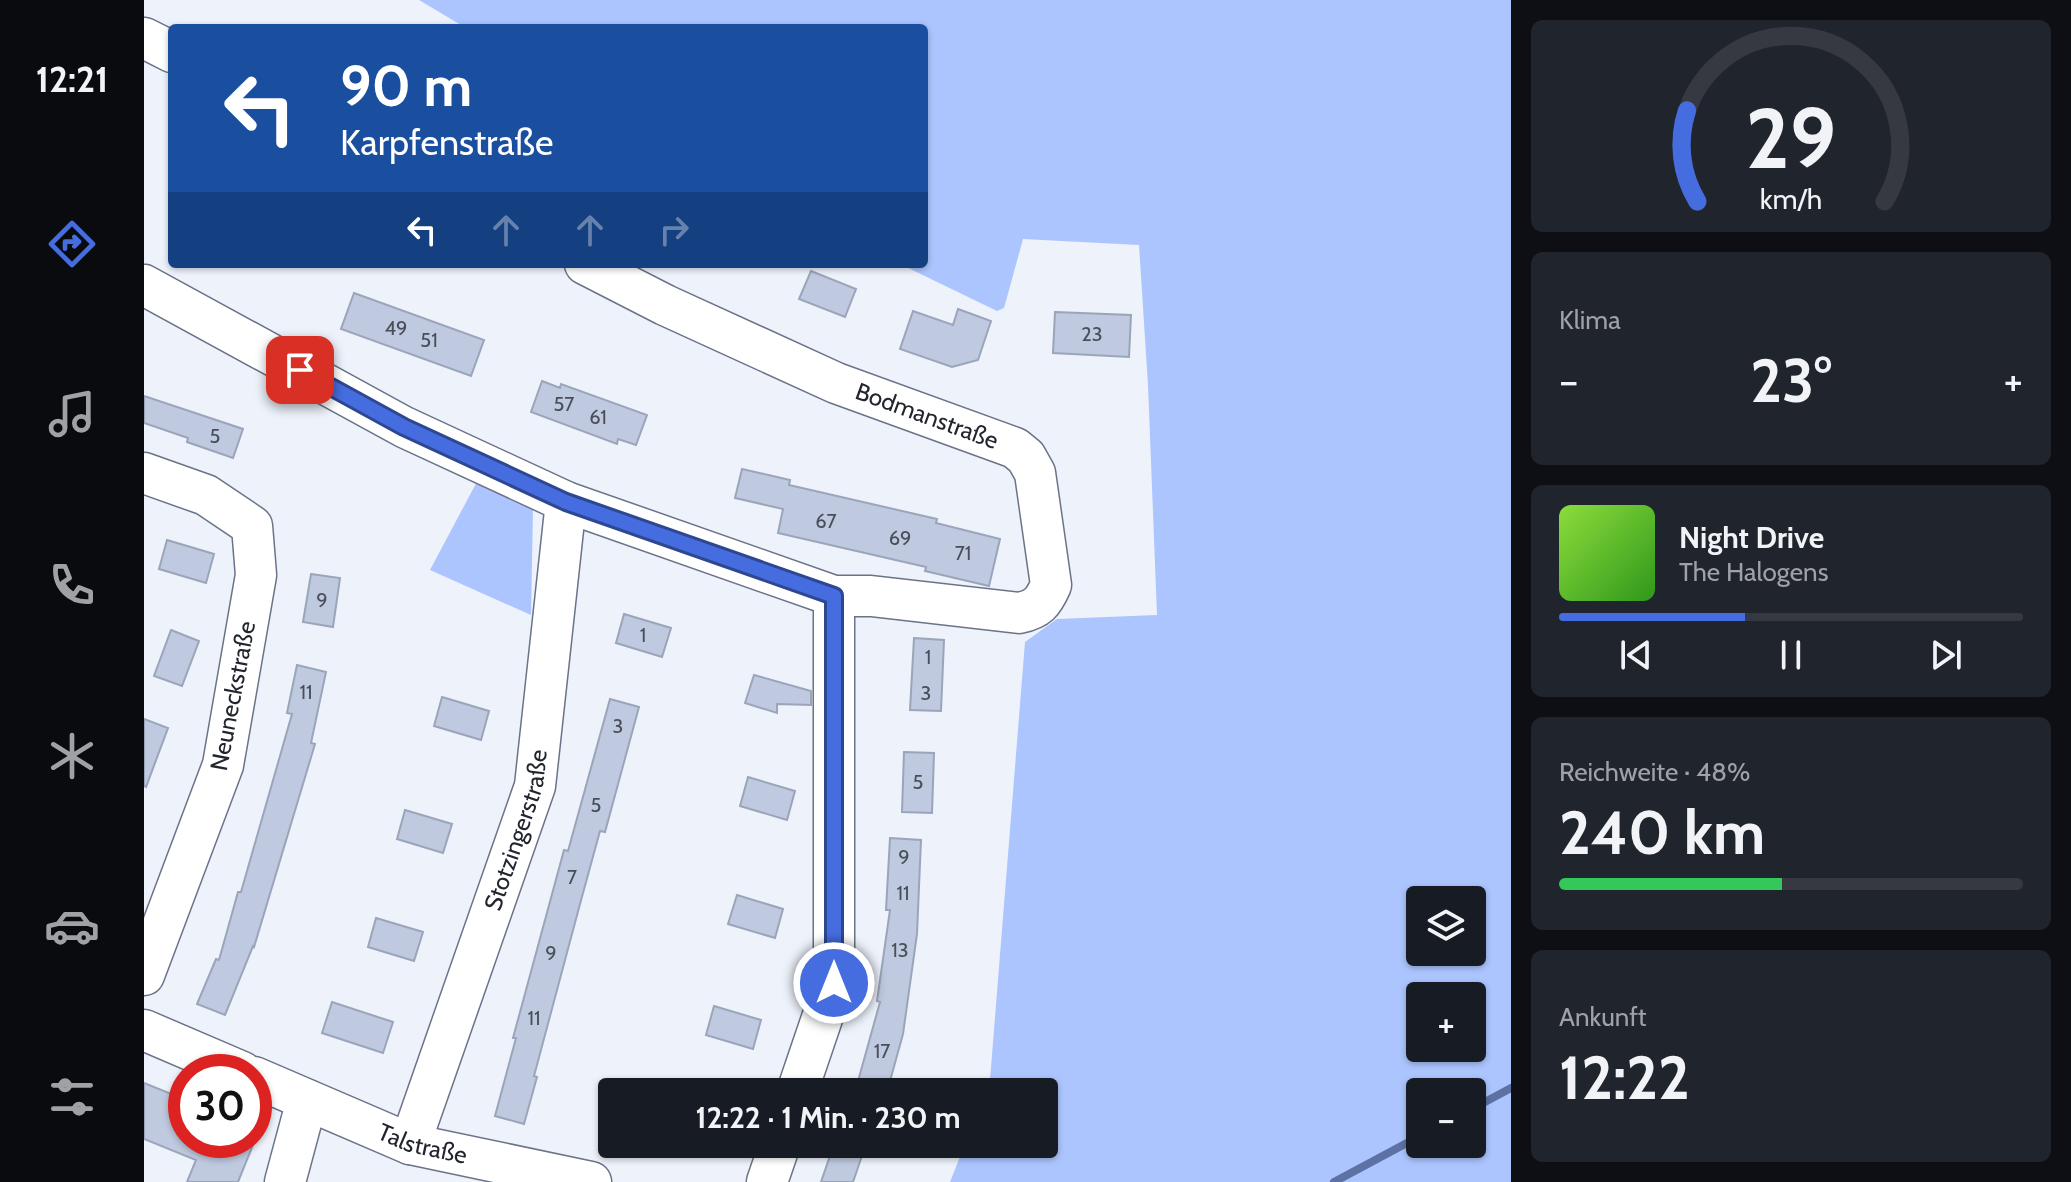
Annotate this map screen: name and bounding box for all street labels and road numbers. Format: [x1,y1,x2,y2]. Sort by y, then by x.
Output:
street label: Bodmanstraße [852,376,1003,455]
street label: Neuneckstraße [204,619,261,773]
street label: Stotzingerstraße [478,748,553,914]
street label: Talstraße [374,1117,470,1170]

